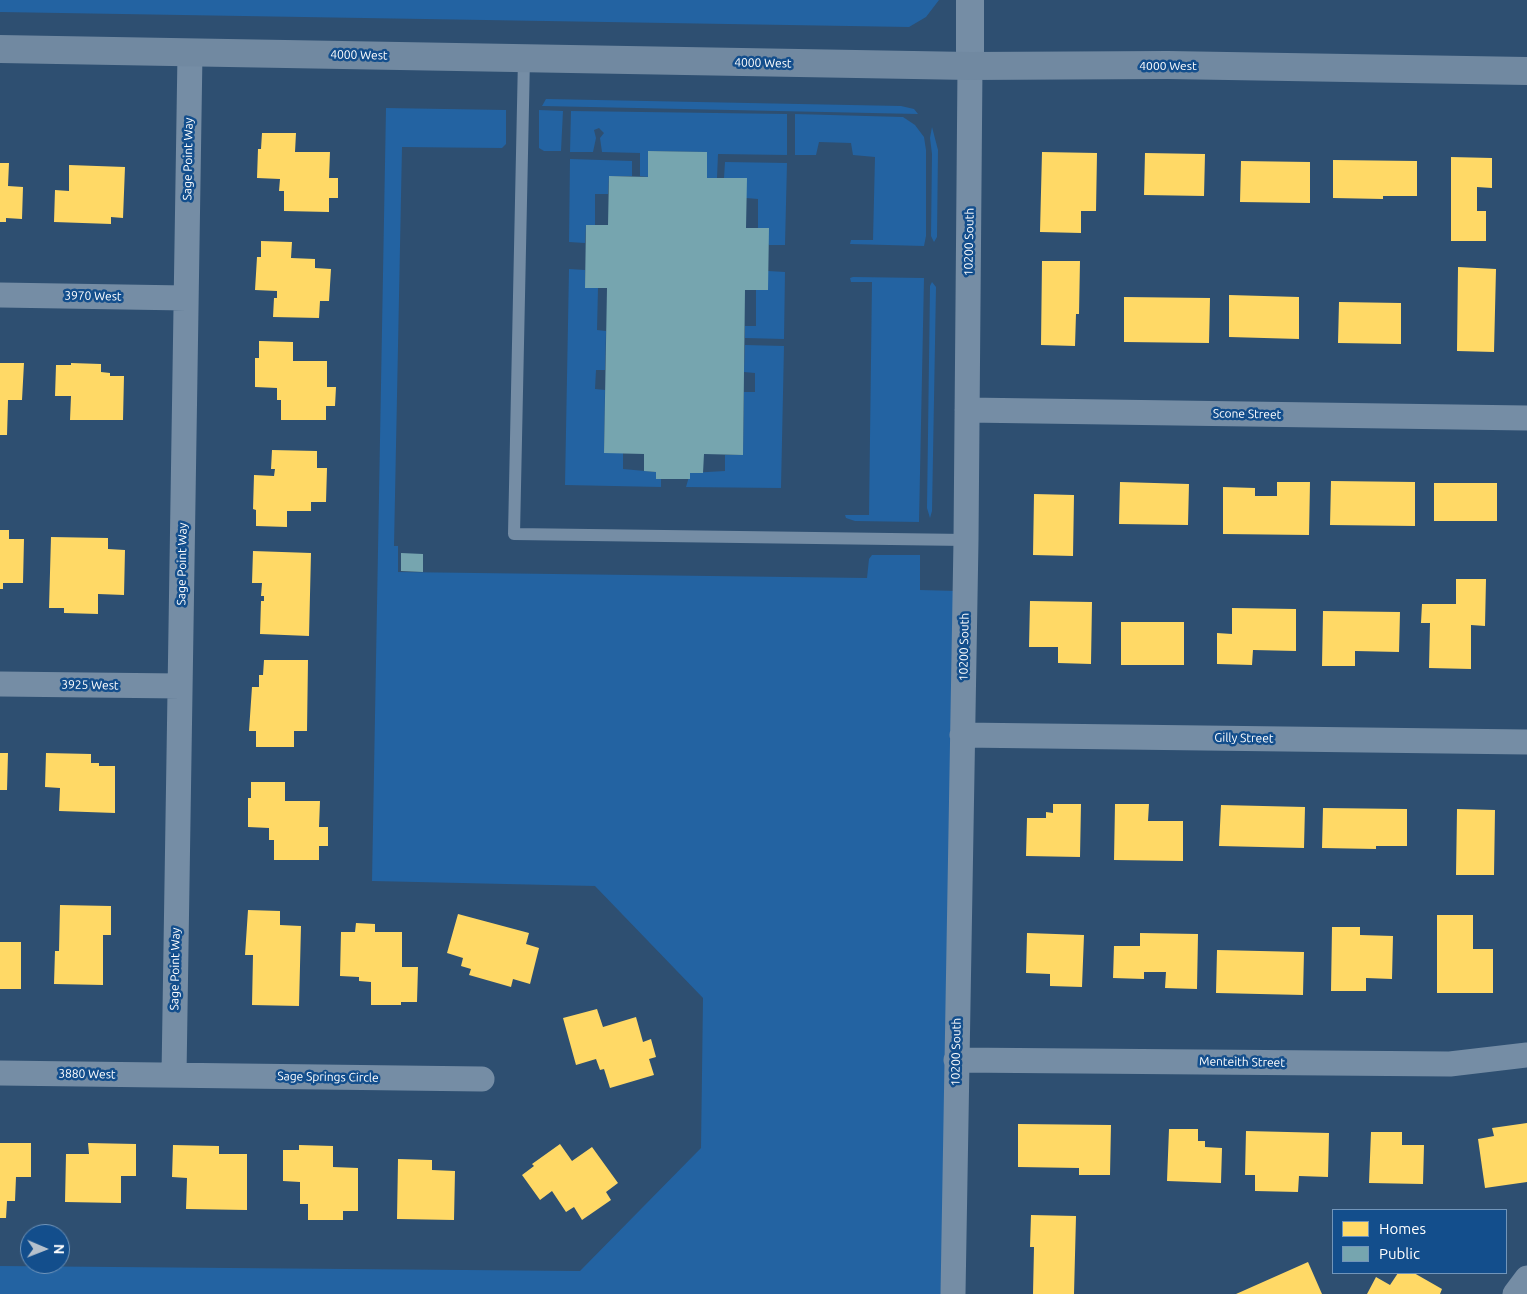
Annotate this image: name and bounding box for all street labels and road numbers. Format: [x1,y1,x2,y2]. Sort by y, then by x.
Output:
street label: 4000 West [330,47,388,63]
street label: 4000 West [734,55,792,71]
street label: 4000 West [1139,59,1197,73]
street label: Sage Point Way [180,117,196,201]
street label: 10200 South [961,208,977,276]
street label: 3970 West [64,288,122,304]
street label: Scone Street [1213,406,1281,422]
street label: Sage Point Way [174,522,190,606]
street label: 10200 South [956,613,972,681]
street label: 3925 West [61,677,119,693]
street label: Gilly Street [1214,730,1274,746]
street label: Sage Point Way [167,927,183,1011]
street label: 10200 South [948,1018,964,1086]
street label: Menteith Street [1199,1054,1285,1070]
street label: 3880 West [58,1066,116,1082]
street label: Sage Springs Circle [277,1069,379,1085]

